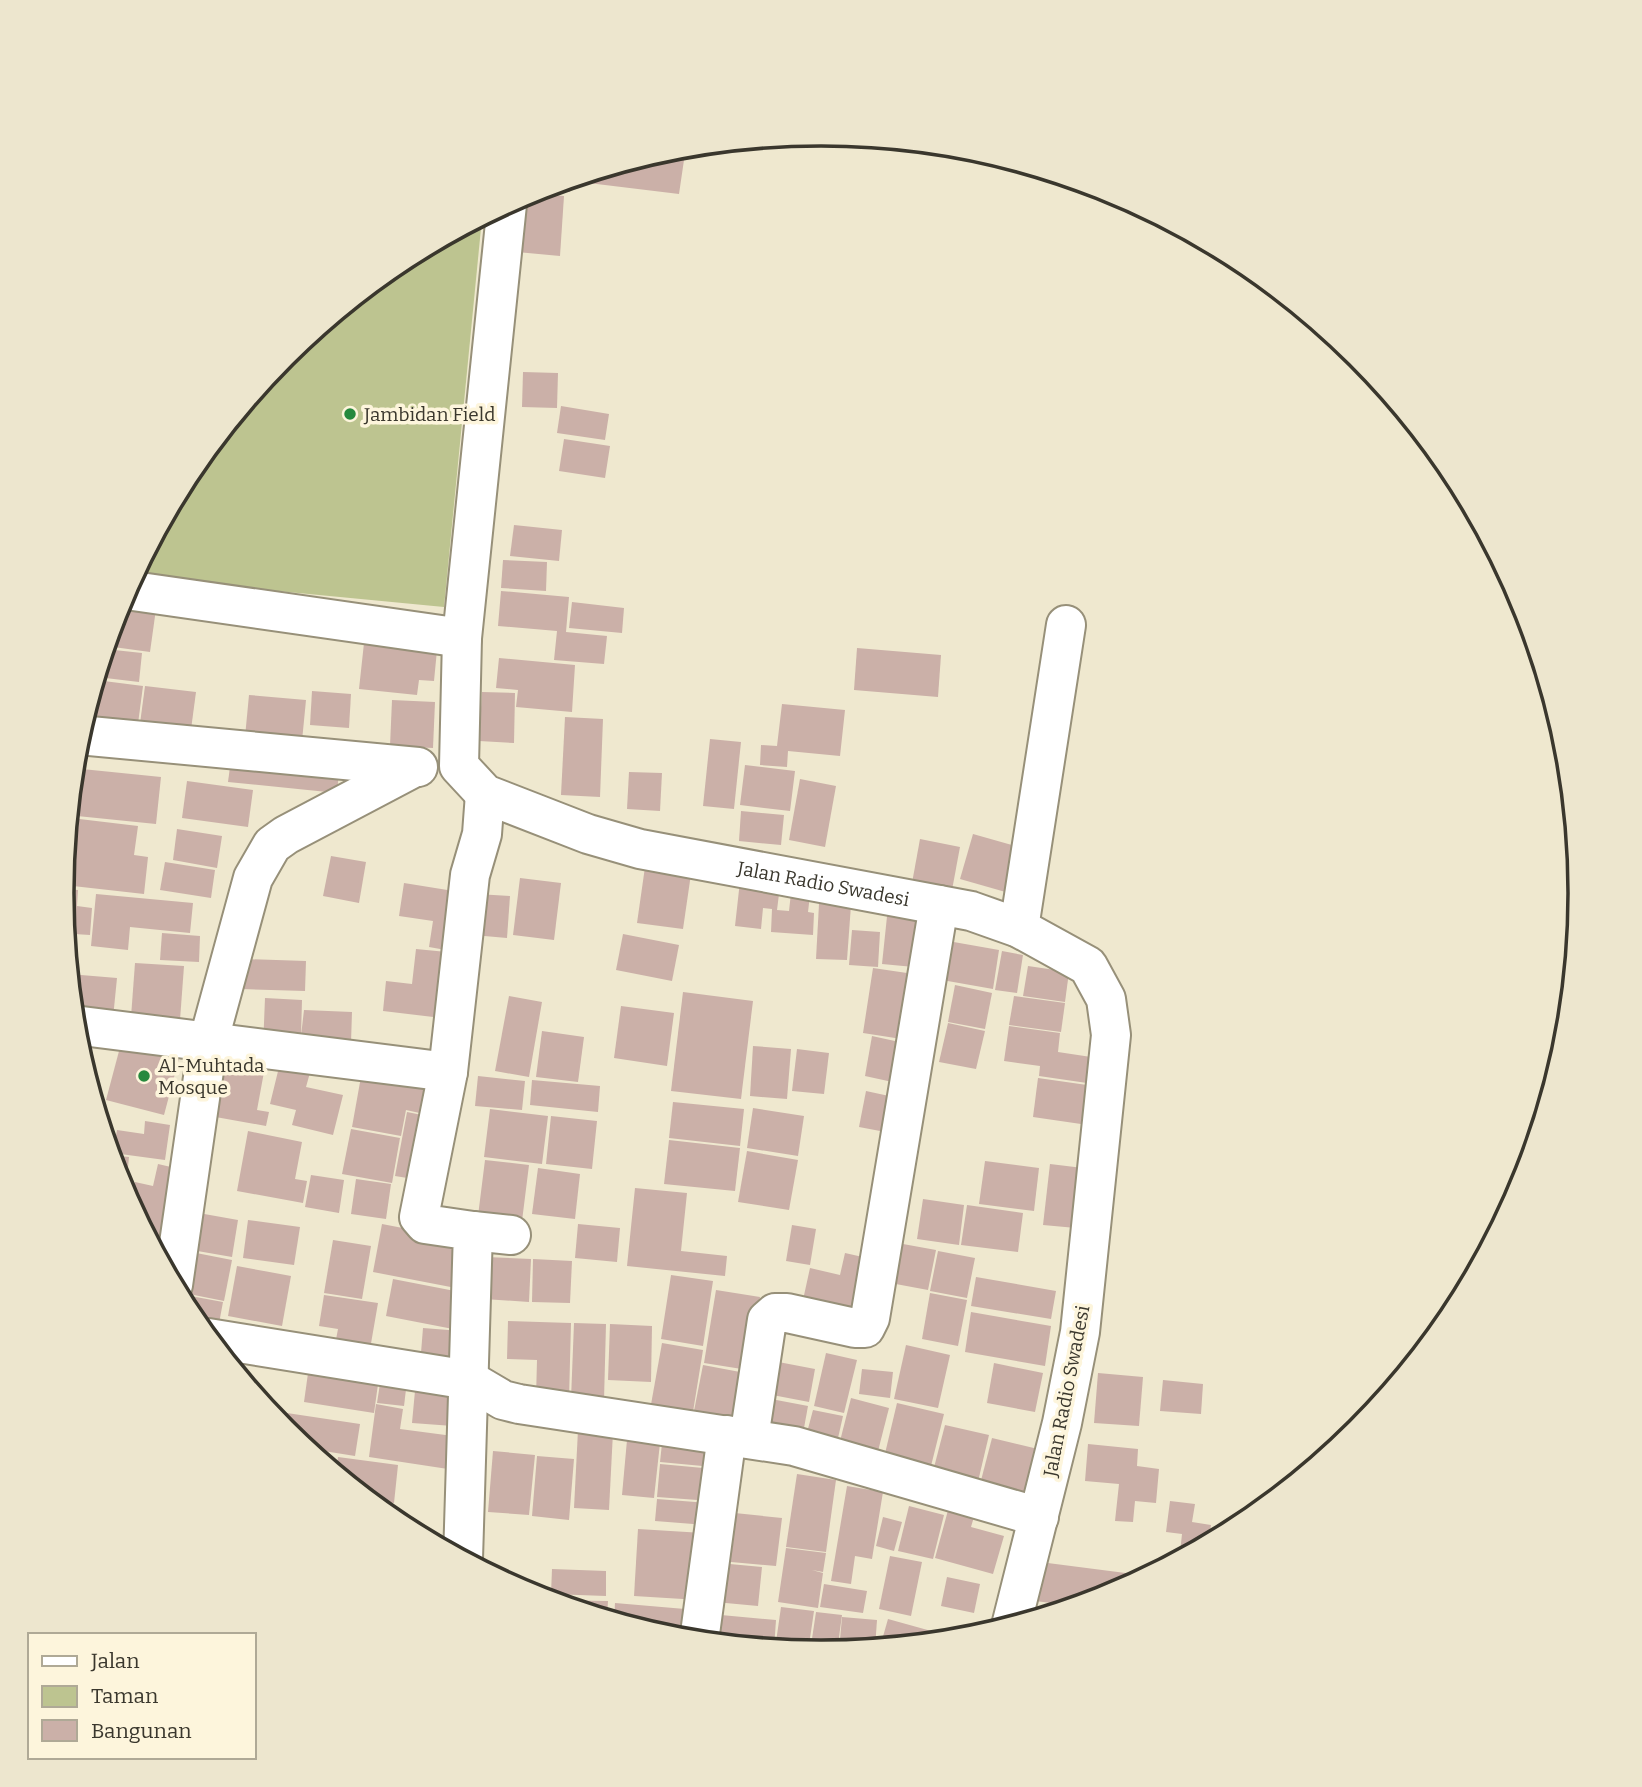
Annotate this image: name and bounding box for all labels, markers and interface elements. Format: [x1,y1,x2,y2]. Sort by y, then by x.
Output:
place label: Jambidan Field [363,403,495,426]
marker: Jambidan Field [342,406,358,422]
street label: Jalan Radio Swadesi [735,856,912,911]
place label: Al-Muhtada Mosque [158,1054,265,1099]
marker: Al-Muhtada Mosque [136,1068,152,1084]
street label: Jalan Radio Swadesi [1038,1303,1094,1480]
legend [28,1633,256,1759]
text: Jalan [90,1648,140,1674]
text: Taman [91,1683,158,1709]
text: Bangunan [91,1718,192,1744]

